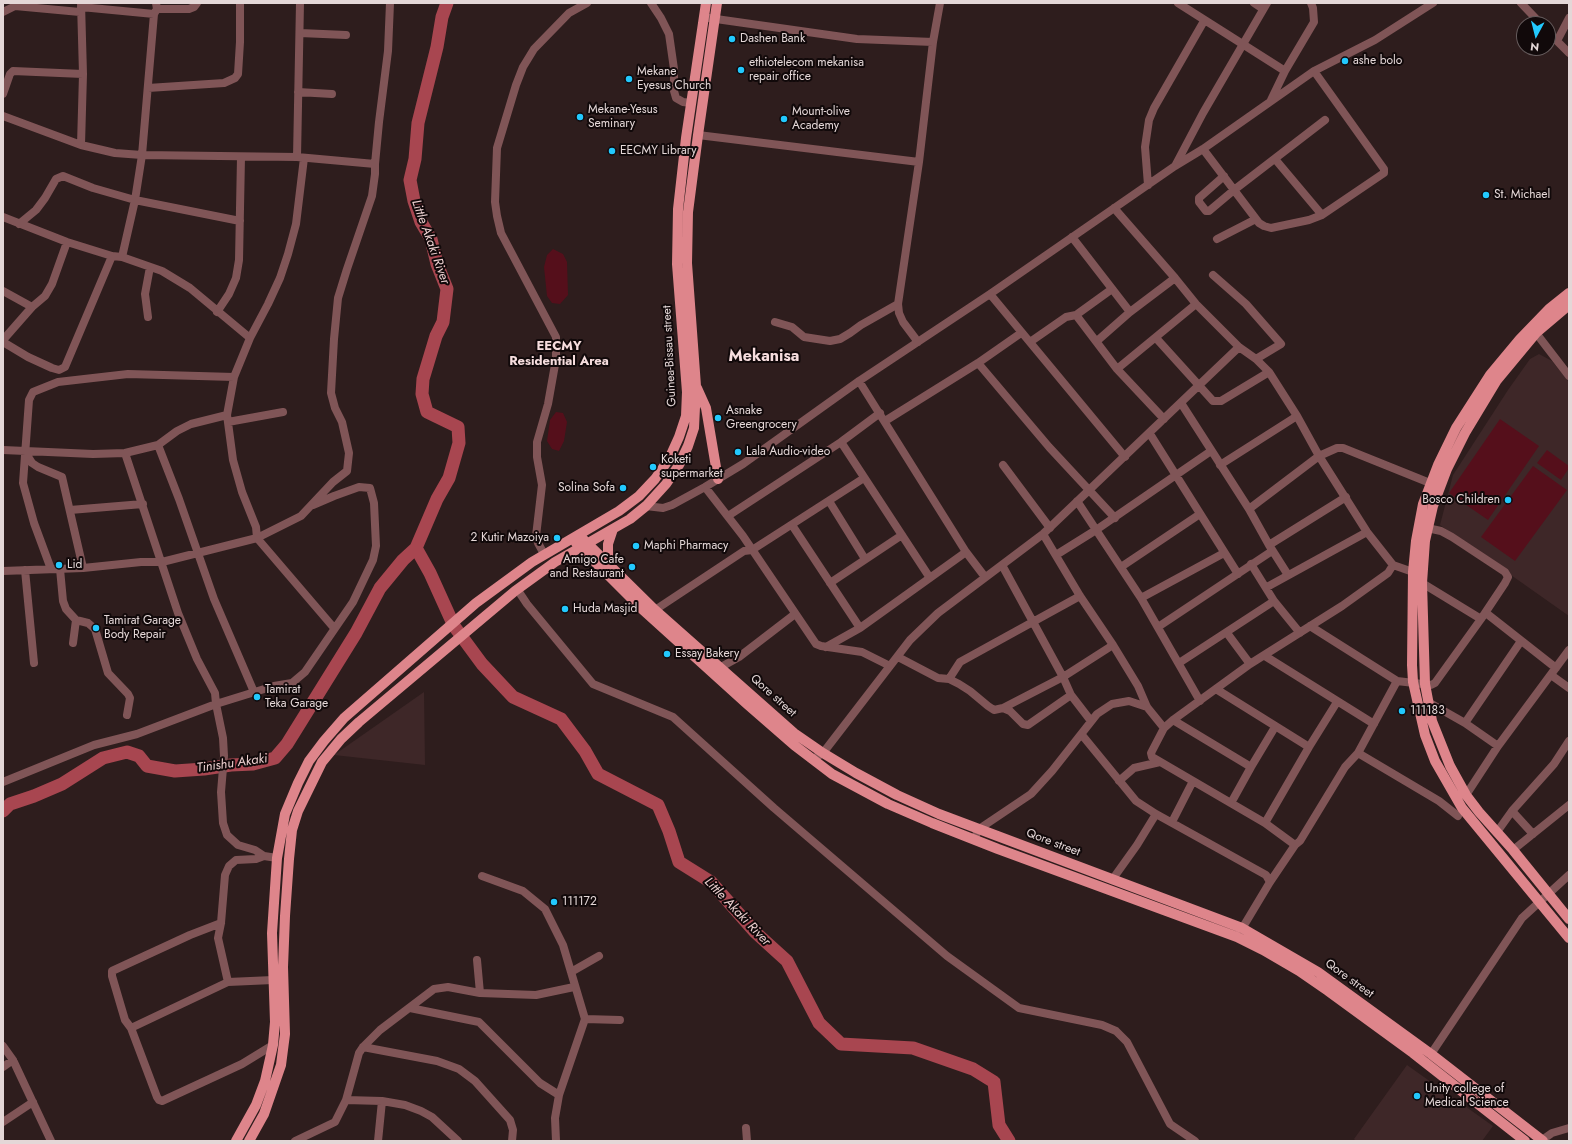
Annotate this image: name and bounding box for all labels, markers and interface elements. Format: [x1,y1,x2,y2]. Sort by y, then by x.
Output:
north arrow [1516,16,1556,56]
place label: Dashen Bank [740,32,805,46]
marker: Dashen Bank [727,34,737,44]
text: N [1529,38,1540,55]
place label: ashe bolo [1353,54,1402,68]
place label: ethiotelecom mekanisa repair office [749,56,864,84]
marker: ashe bolo [1340,56,1350,66]
place label: Mekane Eyesus Church [637,65,711,93]
marker: ethiotelecom mekanisa repair office [736,65,746,75]
marker: Mekane Eyesus Church [624,74,634,84]
place label: Mekane-Yesus Seminary [588,103,658,131]
place label: Mount-olive Academy [792,105,850,133]
marker: Mekane-Yesus Seminary [575,112,585,122]
marker: Mount-olive Academy [779,114,789,124]
place label: EECMY Library [620,144,696,158]
marker: EECMY Library [607,146,617,156]
place label: St. Michael [1494,188,1550,202]
marker: St. Michael [1481,190,1491,200]
water label: Little Akaki River [408,198,452,286]
street label: Guinea-Bissau street [660,305,680,407]
district label: EECMY Residential Area [509,339,609,370]
district label: Mekanisa [729,347,799,367]
place label: Asnake Greengrocery [726,404,797,432]
marker: Asnake Greengrocery [713,413,723,423]
place label: Lala Audio-video [746,445,830,459]
marker: Lala Audio-video [733,447,743,457]
place label: Koketi supermarket [661,453,723,481]
marker: Koketi supermarket [648,462,658,472]
place label: Solina Sofa [558,481,615,495]
marker: Solina Sofa [618,483,628,493]
place label: Bosco Children [1422,493,1500,507]
marker: Bosco Children [1503,495,1513,505]
place label: 2 Kutir Mazoiya [471,531,549,545]
marker: 2 Kutir Mazoiya [552,533,562,543]
place label: Maphi Pharmacy [644,539,728,553]
marker: Maphi Pharmacy [631,541,641,551]
place label: Amigo Cafe and Restaurant [550,553,624,581]
place label: Lid [67,558,82,572]
marker: Lid [54,560,64,570]
marker: Amigo Cafe and Restaurant [627,562,637,572]
place label: Huda Masjid [573,602,637,616]
marker: Huda Masjid [560,604,570,614]
place label: Tamirat Garage Body Repair [104,614,181,642]
marker: Tamirat Garage Body Repair [91,623,101,633]
place label: Essay Bakery [675,647,739,661]
marker: Essay Bakery [662,649,672,659]
street label: Qore street [747,672,799,720]
place label: Tamirat Teka Garage [265,683,328,711]
marker: Tamirat Teka Garage [252,692,262,702]
place label: 111183 [1410,704,1445,718]
marker: 111183 [1397,706,1407,716]
water label: Tinishu Akaki [196,751,268,777]
street label: Qore street [1024,826,1082,860]
water label: Little Akaki River [701,875,773,949]
place label: 111172 [562,895,597,909]
marker: 111172 [549,897,559,907]
street label: Qore street [1322,957,1376,1001]
place label: Unity college of Medical Science [1425,1082,1509,1110]
marker: Unity college of Medical Science [1412,1091,1422,1101]

